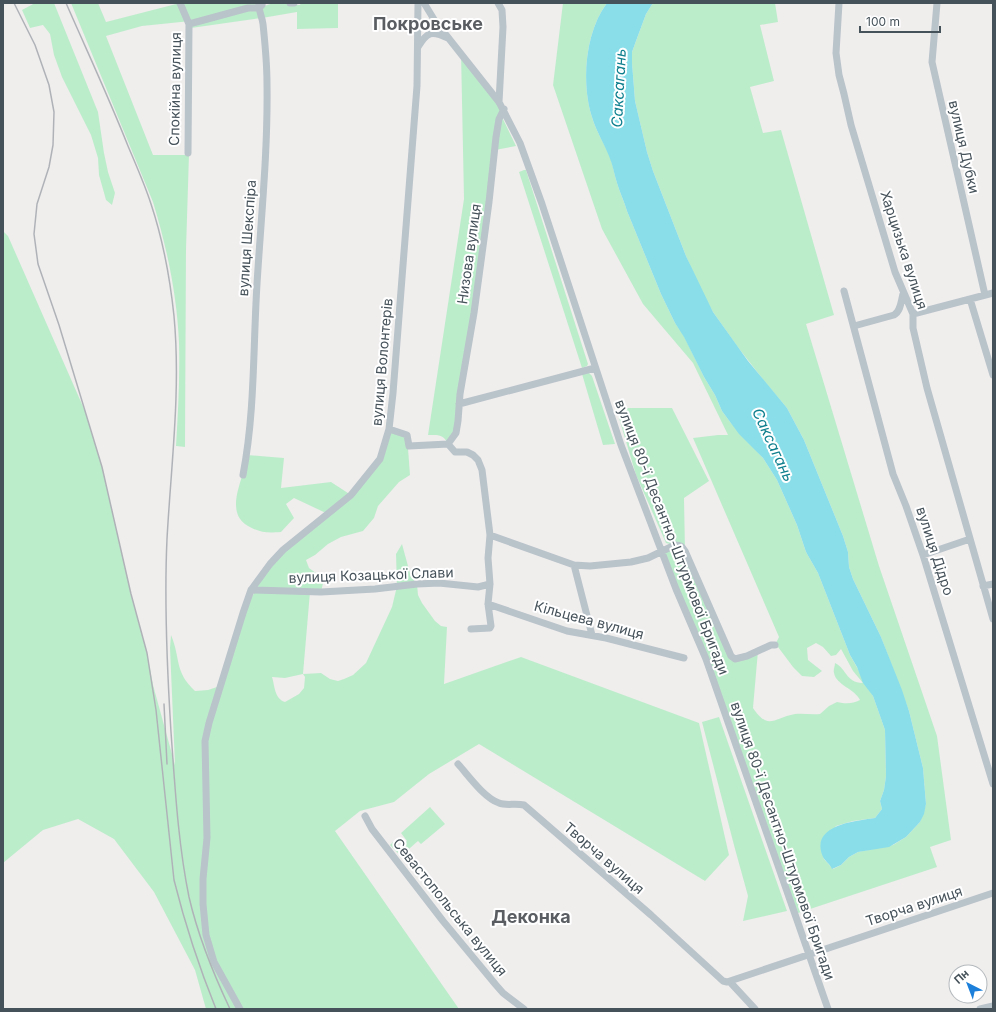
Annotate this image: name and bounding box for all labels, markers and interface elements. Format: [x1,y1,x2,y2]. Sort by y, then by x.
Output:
scale bar [860,8,940,34]
district label: Покровське [373,13,483,34]
text: 100 m [866,14,900,29]
street label: Спокійна вулиця [165,32,184,146]
water label: Саксагань [607,48,630,128]
street label: вулиця Дубки [946,99,983,195]
street label: вулиця Шекспіра [234,179,259,297]
street label: Харцизька вулиця [877,188,932,311]
street label: Низова вулиця [453,203,484,305]
street label: вулиця Волонтерів [367,297,396,427]
street label: вулиця 80-ї Десантно-Штурмової Бригади [612,397,733,677]
water label: Саксагань [748,405,799,485]
street label: вулиця Дідро [913,504,958,597]
street label: вулиця Козацької Слави [288,563,454,586]
street label: Кільцева вулиця [532,597,646,642]
street label: вулиця 80-ї Десантно-Штурмової Бригади [728,700,839,982]
street label: Творча вулиця [561,818,648,897]
street label: Севастопольська вулиця [390,834,511,979]
street label: Творча вулиця [863,882,964,929]
district label: Деконка [491,906,571,927]
north arrow [948,964,988,1004]
text: Пн [951,966,972,987]

